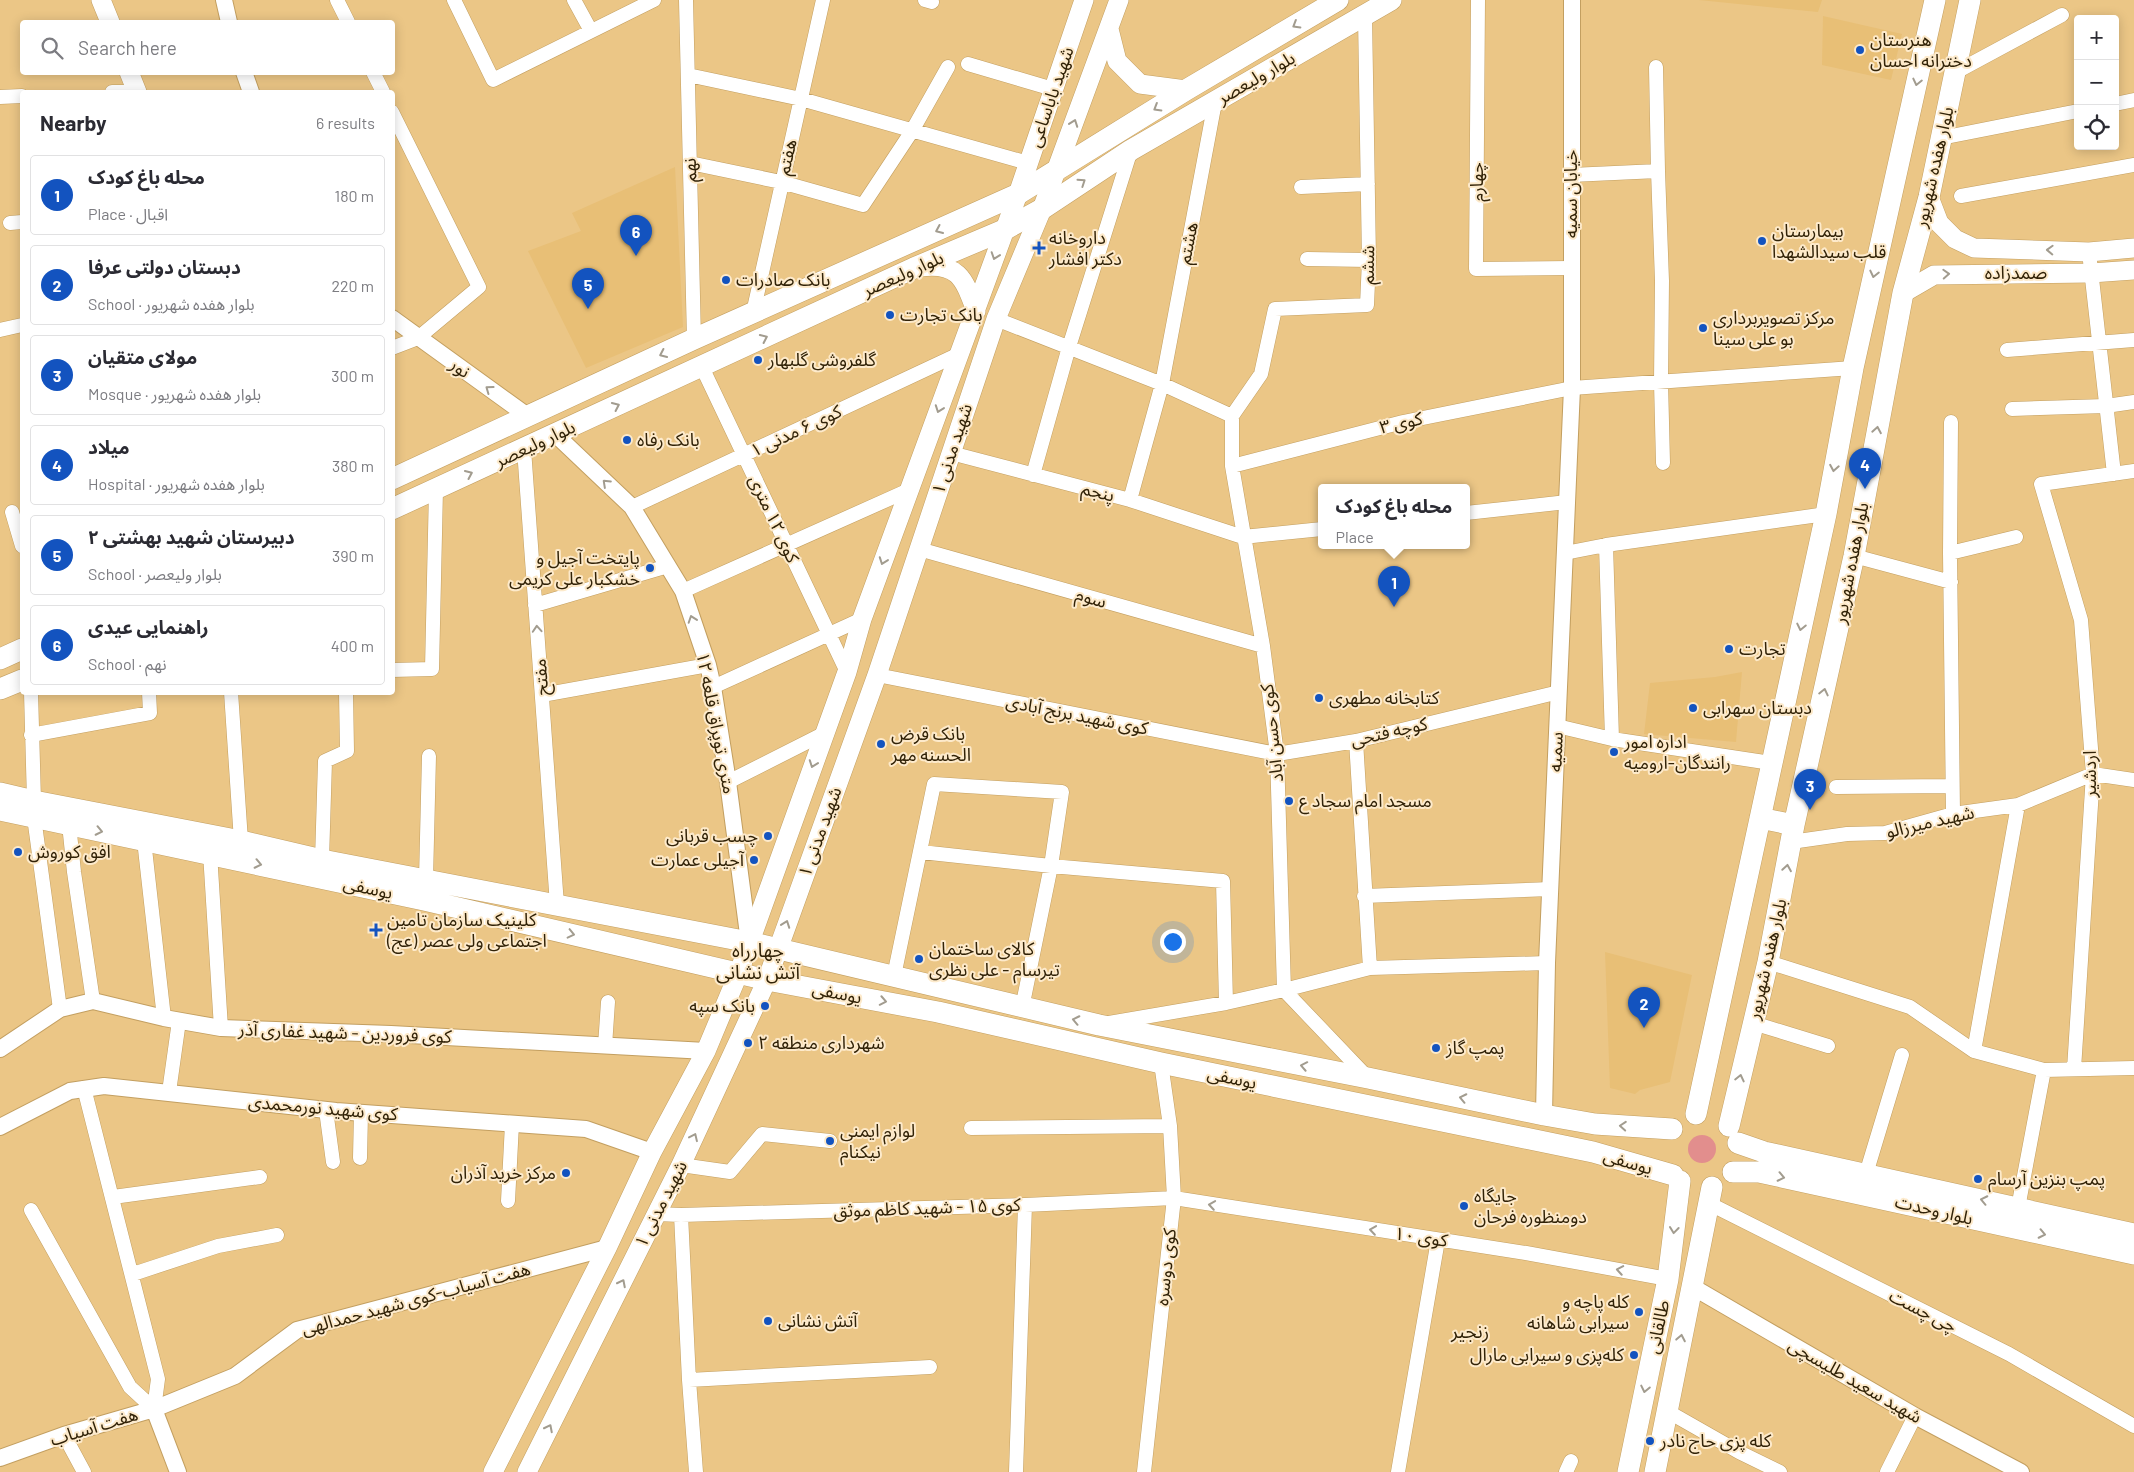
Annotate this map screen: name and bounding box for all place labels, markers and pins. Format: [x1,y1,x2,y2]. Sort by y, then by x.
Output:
place label: هنرستان دخترانه احسان [1870,28,1972,72]
marker: هنرستان دخترانه احسان [1854,44,1866,56]
pin: 6 [620,215,652,256]
place label: بیمارستان قلب سیدالشهدا [1772,219,1886,262]
place label: داروخانه دکتر افشار [1048,226,1122,270]
marker: بیمارستان قلب سیدالشهدا [1756,235,1768,247]
marker: داروخانه دکتر افشار [1033,242,1045,254]
pin: 5 [572,268,604,309]
place label: بانک صادرات [736,268,830,291]
marker: بانک صادرات [720,274,732,286]
place label: بانک تجارت [900,303,983,326]
place label: مرکز تصویربرداری بو علی سینا [1713,306,1835,350]
marker: بانک تجارت [884,309,896,321]
marker: مرکز تصویربرداری بو علی سینا [1697,322,1709,334]
place label: گلفروشی گلبهار [767,348,876,371]
marker: گلفروشی گلبهار [752,354,764,366]
place label: بانک رفاه [637,428,700,451]
marker: بانک رفاه [621,434,633,446]
pin: 4 [1849,448,1881,489]
place label: پایتخت آجیل و خشکبار علی کریمی [509,546,640,590]
marker: پایتخت آجیل و خشکبار علی کریمی [644,562,656,574]
pin: 1 [1378,566,1410,607]
place label: تجارت [1739,637,1786,660]
marker: تجارت [1723,643,1735,655]
place label: کتابخانه مطهری [1329,686,1440,709]
marker: کتابخانه مطهری [1313,692,1325,704]
place label: دبستان سهرابی [1703,696,1812,719]
marker: دبستان سهرابی [1687,702,1699,714]
place label: بانک قرض الحسنه مهر [890,722,971,766]
place label: اداره امور رانندگان-ارومیه [1623,730,1731,774]
marker: بانک قرض الحسنه مهر [875,738,887,750]
marker: اداره امور رانندگان-ارومیه [1608,746,1620,758]
pin: 3 [1794,769,1826,810]
place label: مسجد امام سجاد ع [1299,789,1432,815]
marker: مسجد امام سجاد ع [1283,795,1295,807]
place label: چسب قربانی [666,824,758,847]
marker: چسب قربانی [762,830,774,842]
place label: افق کوروش [28,840,111,863]
marker: افق کوروش [12,846,24,858]
place label: آجیلی عمارت [651,848,745,871]
marker: آجیلی عمارت [748,854,760,866]
place label: کلینیک سازمان تامین اجتماعی ولی عصر (عج) [386,908,547,954]
marker: کلینیک سازمان تامین اجتماعی ولی عصر (عج) [369,923,383,937]
place label: کالای ساختمان تیرسام - علی نظری [929,937,1060,984]
marker: کالای ساختمان تیرسام - علی نظری [913,953,925,965]
pin: 2 [1628,987,1660,1028]
place label: بانک سپه [689,994,755,1017]
marker: بانک سپه [759,1000,771,1012]
place label: شهرداری منطقه ۲ [758,1031,885,1054]
place label: پمپ گاز [1445,1036,1504,1060]
marker: شهرداری منطقه ۲ [742,1037,754,1049]
marker: پمپ گاز [1430,1042,1442,1054]
place label: لوازم ایمنی نیکنام [840,1119,915,1166]
marker: لوازم ایمنی نیکنام [824,1135,836,1147]
place label: مرکز خرید آذران [451,1161,556,1184]
marker: مرکز خرید آذران [560,1167,572,1179]
place label: پمپ بنزین آرسام [1988,1167,2105,1193]
marker: پمپ بنزین آرسام [1972,1173,1984,1185]
place label: جایگاه دومنظوره فرحان [1474,1184,1587,1228]
marker: جایگاه دومنظوره فرحان [1458,1200,1470,1212]
place label: کله پاچه و سیرابی شاهانه [1527,1290,1630,1334]
marker: کله پاچه و سیرابی شاهانه [1633,1306,1645,1318]
place label: آتش نشانی [778,1309,858,1332]
marker: آتش نشانی [762,1315,774,1327]
place label: کله‌پزی و سیرابی مارال [1470,1343,1625,1366]
marker: کله‌پزی و سیرابی مارال [1628,1349,1640,1361]
place label: کله پزى حاج نادر [1659,1429,1772,1454]
marker: کله پزى حاج نادر [1644,1435,1656,1447]

